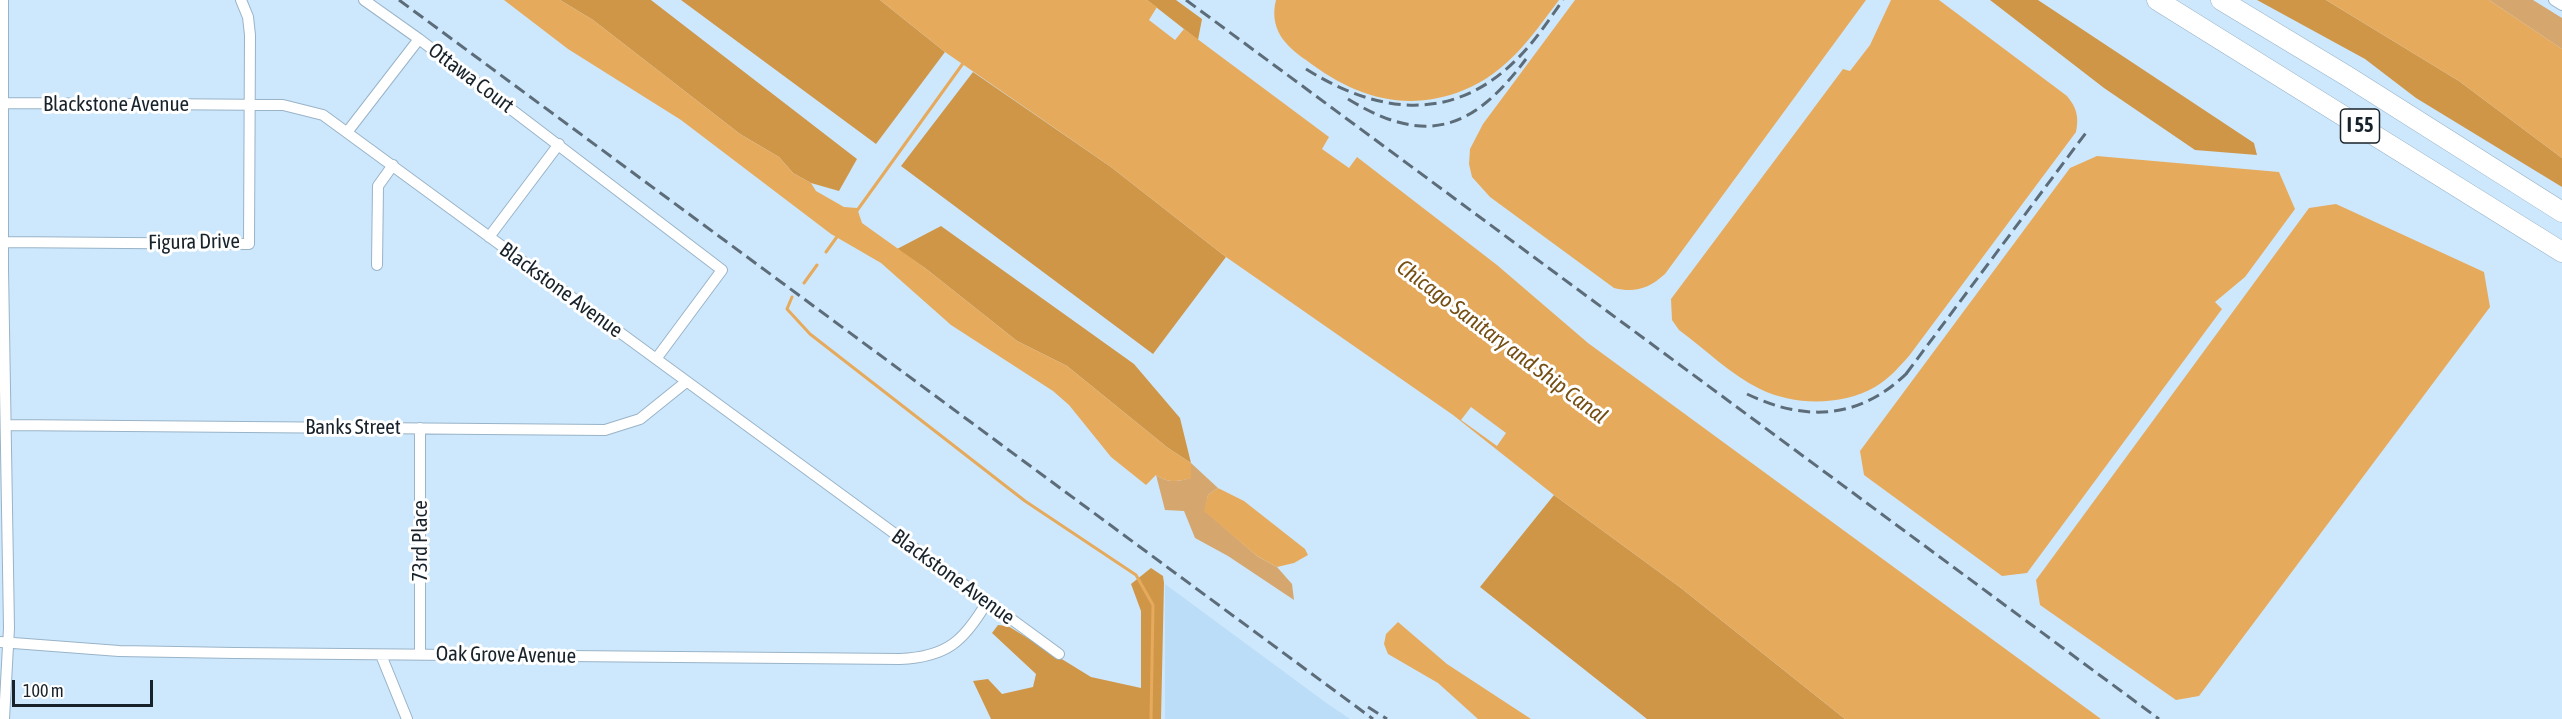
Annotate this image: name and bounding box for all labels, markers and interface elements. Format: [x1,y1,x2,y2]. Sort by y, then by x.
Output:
street label: Ottawa Court [423,38,519,118]
street label: Blackstone Avenue [43,91,189,117]
road number: I 55 [2340,109,2380,143]
street label: Figura Drive [148,229,240,255]
street label: Blackstone Avenue [494,237,628,343]
water label: Chicago Sanitary and Ship Canal [1391,254,1613,430]
street label: Banks Street [305,414,401,440]
street label: 73rd Place [407,500,433,582]
street label: Blackstone Avenue [886,524,1020,630]
street label: Oak Grove Avenue [436,641,576,669]
scale bar [15,668,156,706]
text: 100 m [23,680,64,701]

